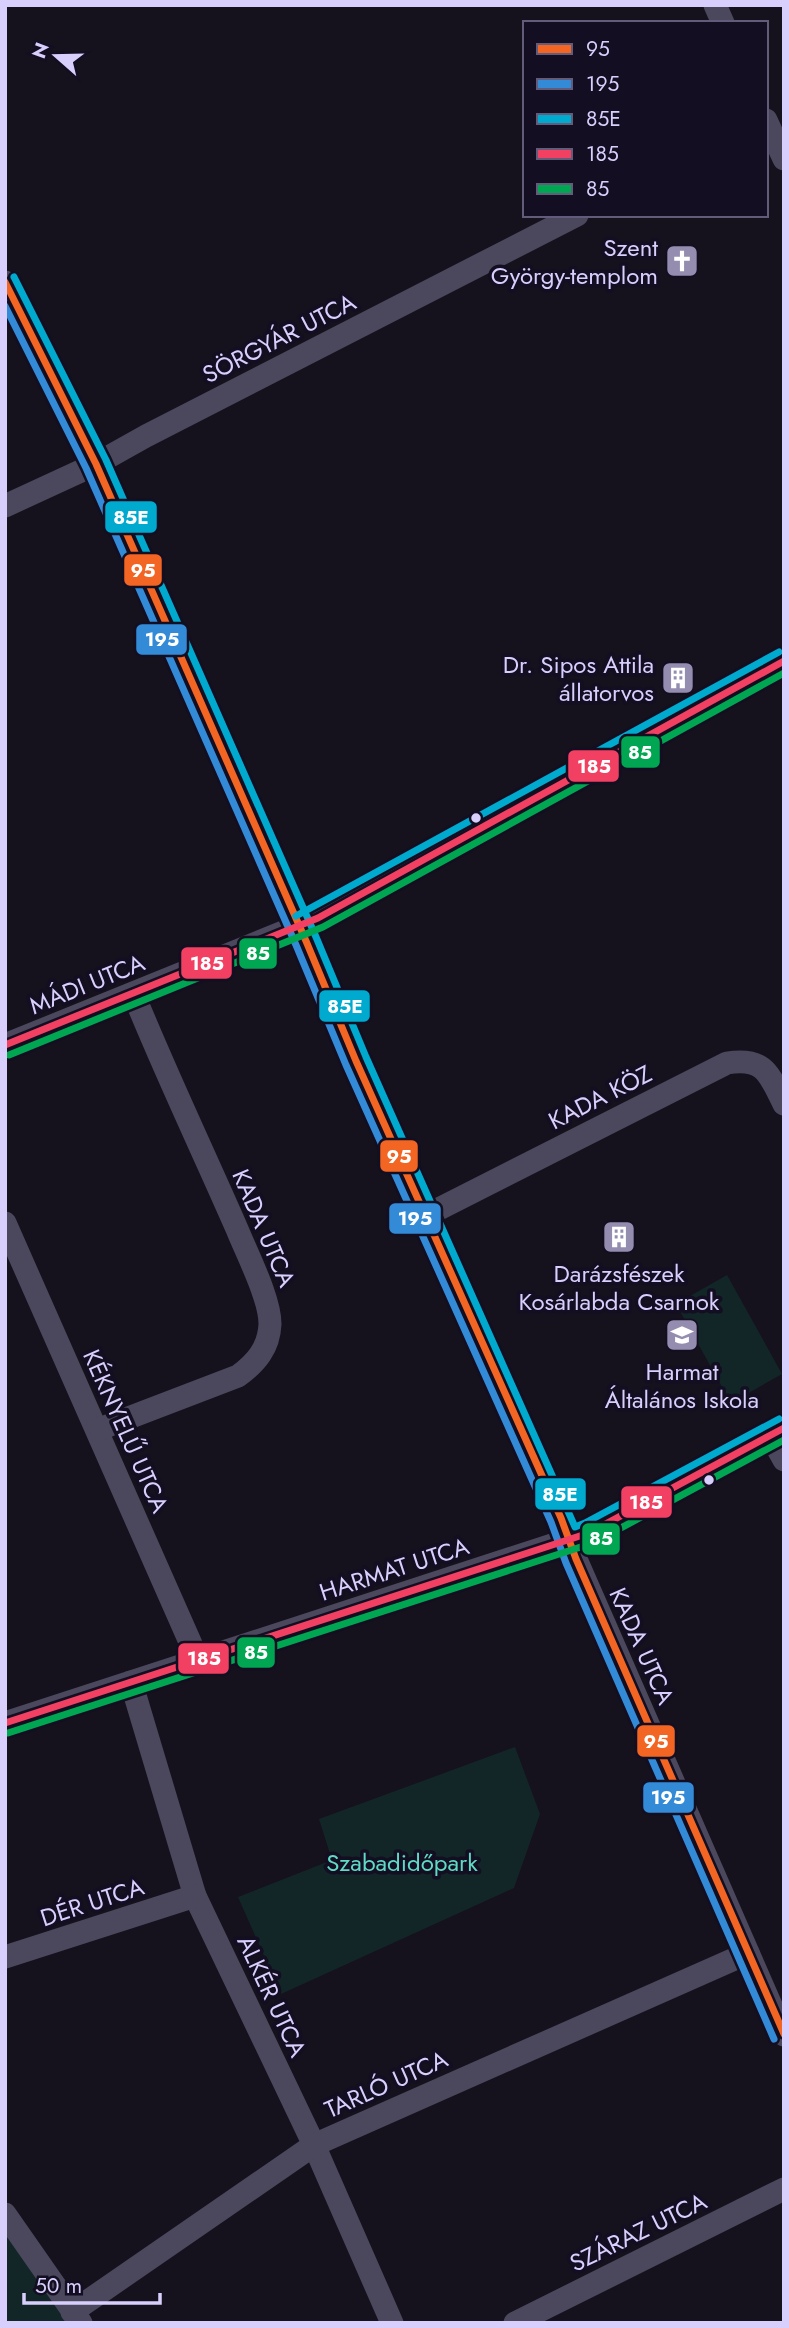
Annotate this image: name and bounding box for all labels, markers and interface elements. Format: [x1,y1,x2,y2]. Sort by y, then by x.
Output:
north arrow [21,21,91,91]
legend [523,21,768,217]
text: 95 [586,34,610,64]
text: N [25,39,56,62]
text: 195 [586,69,619,99]
text: 85E [586,104,621,134]
text: 185 [586,139,619,169]
text: 85 [586,174,609,204]
place label: Szent György-templom [491,230,658,293]
church icon: Szent György-templom [663,242,701,280]
street label: SÖRGYÁR UTCA [196,284,362,392]
line badge: 85E [104,500,158,534]
text: 85E [113,504,149,531]
line badge: 95 [123,553,163,587]
text: 95 [131,557,155,584]
line badge: 195 [135,623,188,656]
text: 195 [145,626,179,653]
place label: Dr. Sipos Attila állatorvos [503,647,654,710]
building icon: Dr. Sipos Attila állatorvos [659,659,697,697]
line badge: 85 [620,735,661,769]
text: 85 [628,739,652,766]
line badge: 185 [567,749,620,783]
text: 185 [577,753,611,780]
unlabelled marker [469,811,483,825]
line badge: 85 [238,937,278,970]
text: 85 [246,940,270,967]
street label: MÁDI UTCA [24,945,150,1023]
line badge: 185 [180,946,233,980]
text: 185 [190,950,224,977]
line badge: 85E [318,989,371,1023]
text: 85E [327,993,363,1020]
street label: KADA KÖZ [542,1056,658,1138]
line badge: 95 [379,1139,419,1173]
text: 95 [387,1143,411,1170]
street label: KADA UTCA [223,1164,305,1292]
line badge: 195 [388,1202,442,1235]
text: 195 [398,1205,432,1232]
building icon: Darázsfészek Kosárlabda Csarnok [600,1218,638,1256]
place label: Darázsfészek Kosárlabda Csarnok [519,1256,720,1319]
school or university icon: Harmat Általános Iskola [663,1316,701,1354]
street label: KÉKNYELŰ UTCA [74,1344,178,1518]
place label: Harmat Általános Iskola [605,1354,759,1417]
unlabelled marker [702,1473,716,1487]
line badge: 85E [534,1477,587,1511]
text: 85E [542,1481,578,1508]
line badge: 185 [620,1485,673,1519]
text: 185 [629,1489,663,1516]
line badge: 85 [581,1522,621,1556]
text: 85 [589,1525,613,1552]
street label: HARMAT UTCA [315,1528,473,1610]
street label: KADA UTCA [601,1582,683,1710]
line badge: 85 [236,1636,276,1669]
text: 85 [244,1639,268,1666]
line badge: 185 [177,1642,230,1675]
text: 185 [187,1645,221,1672]
line badge: 95 [636,1724,676,1758]
text: 95 [644,1728,668,1755]
line badge: 195 [642,1781,695,1814]
text: 195 [651,1784,685,1811]
park label: Szabadidőpark [326,1845,478,1880]
street label: DÉR UTCA [36,1869,148,1935]
street label: ALKÉR UTCA [228,1929,316,2063]
street label: TARLÓ UTCA [319,2041,453,2127]
street label: SZÁRAZ UTCA [564,2184,713,2280]
scale bar [24,2262,161,2306]
text: 50 m [35,2271,82,2301]

